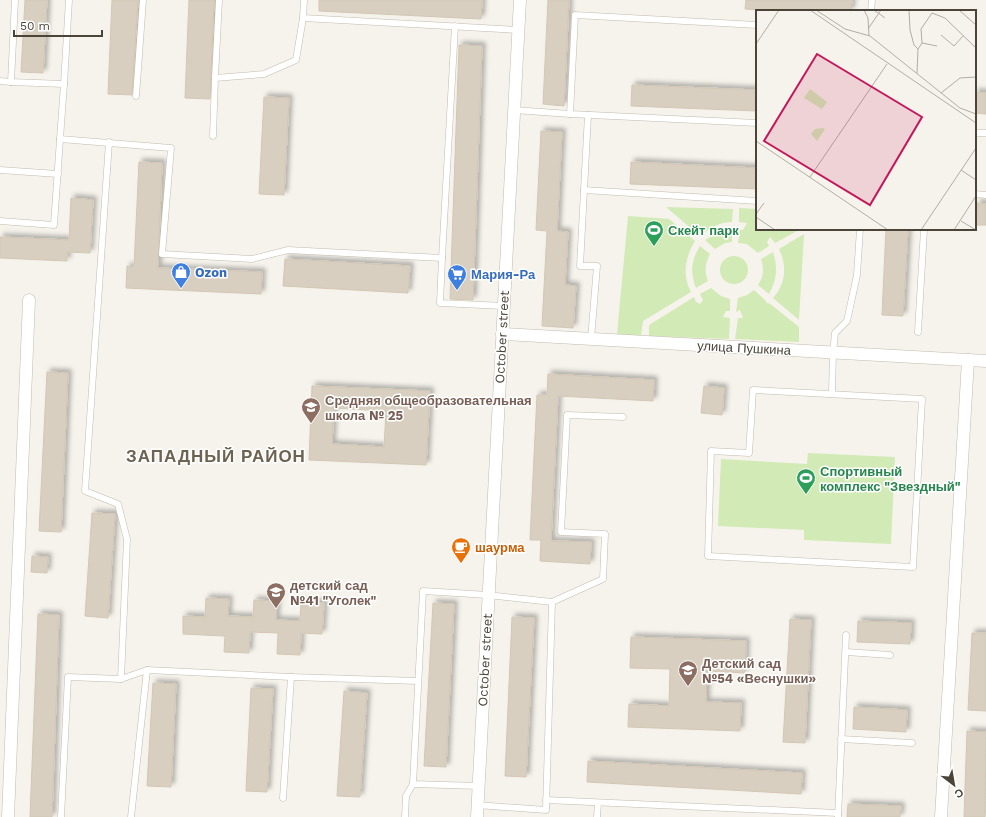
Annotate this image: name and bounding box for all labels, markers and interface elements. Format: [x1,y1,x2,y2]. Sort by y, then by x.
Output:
inset map [756,10,976,230]
scale bar [14,12,102,38]
text: 50 m [20,19,50,33]
sports icon: Скейт парк [643,219,665,247]
place label: Скейт парк [668,223,739,238]
shop icon: Ozon [170,261,192,289]
supermarket icon: Мария-Ра [446,263,468,291]
place label: Ozon [195,265,227,280]
place label: Мария-Ра [471,267,536,282]
street label: October street [492,290,512,384]
street label: улица Пушкина [697,338,792,358]
place label: Средняя общеобразовательная школа № 25 [325,393,532,423]
school or university icon: Средняя общеобразовательная школа № 25 [300,396,322,424]
district label: ЗАПАДНЫЙ РАЙОН [126,446,306,466]
place label: Спортивный комплекс "Звездный" [820,464,961,494]
sports icon: Спортивный комплекс "Звездный" [795,467,817,495]
cafe icon: шаурма [450,536,472,564]
place label: шаурма [475,540,525,555]
place label: детский сад №41 "Уголек" [290,578,377,608]
school or university icon: детский сад №41 "Уголек" [265,581,287,609]
street label: October street [475,613,495,707]
place label: Детский сад №54 «Веснушки» [702,656,817,686]
school or university icon: Детский сад №54 «Веснушки» [677,659,699,687]
north arrow [934,765,974,805]
text: С [952,786,966,801]

